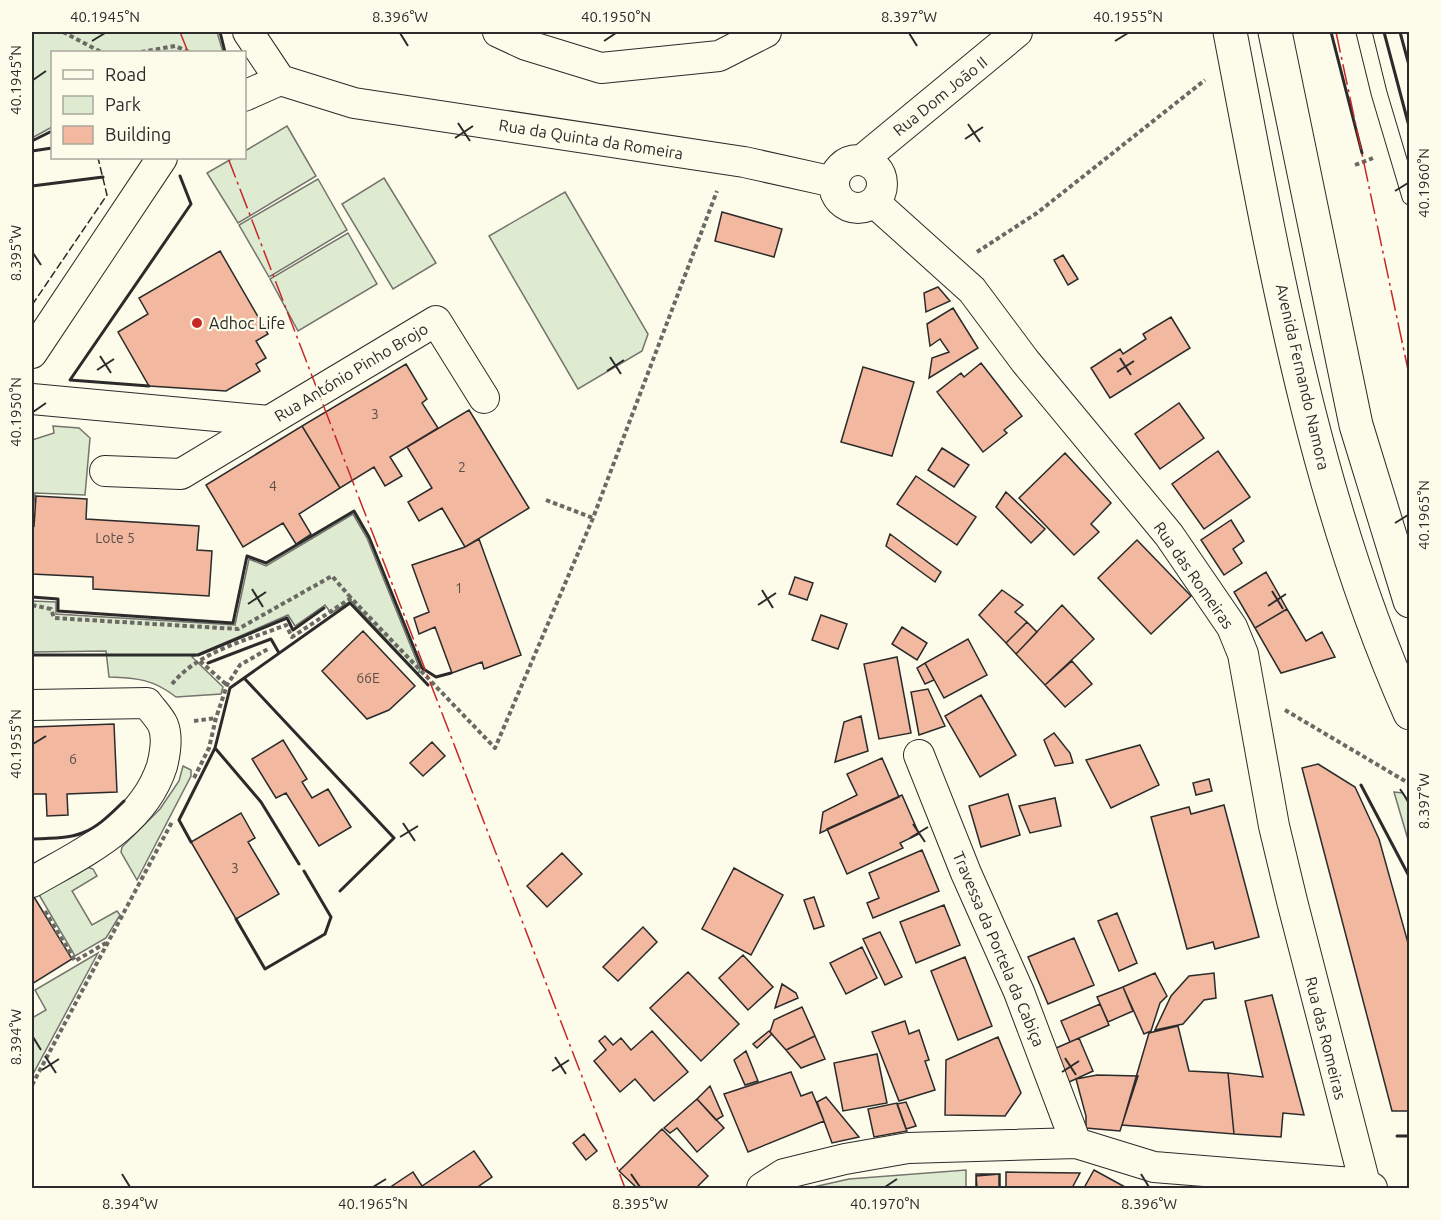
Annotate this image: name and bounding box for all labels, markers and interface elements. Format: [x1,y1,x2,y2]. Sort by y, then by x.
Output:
text: 40.1945°N [70,8,140,25]
text: 8.396°W [372,8,428,25]
text: 40.1950°N [581,8,651,25]
text: 8.397°W [881,8,937,25]
text: 40.1955°N [1093,8,1163,25]
text: 40.1945°N [7,45,24,115]
legend [51,51,246,159]
street label: Rua Dom João II [889,53,991,139]
text: Road [105,64,147,84]
text: Park [105,94,141,114]
street label: Rua da Quinta da Romeira [498,116,684,162]
text: Building [105,124,171,144]
text: 40.1960°N [1415,148,1432,218]
text: 8.395°W [7,225,24,281]
street label: Avenida Fernando Namora [1273,282,1333,472]
place label: Adhoc Life [209,314,285,332]
marker: Adhoc Life [190,316,204,330]
street label: Rua António Pinho Brojo [271,319,431,425]
text: 40.1950°N [7,377,24,447]
house number: 3 [371,406,379,422]
house number: 2 [458,459,466,475]
house number: 4 [269,478,277,494]
text: 40.1965°N [1415,480,1432,550]
street label: Rua das Romeiras [1150,518,1238,632]
house number: Lote 5 [95,530,135,546]
house number: 1 [455,580,463,596]
house number: 66E [356,670,380,686]
text: 40.1955°N [7,709,24,779]
house number: 6 [69,751,77,767]
text: 8.397°W [1415,773,1432,829]
street label: Travessa da Portela da Cabiça [950,849,1048,1049]
house number: 3 [231,860,239,876]
street label: Rua das Romeiras [1302,975,1350,1101]
text: 8.394°W [7,1009,24,1065]
text: 8.394°W [102,1195,158,1212]
text: 40.1965°N [338,1195,408,1212]
text: 8.395°W [612,1195,668,1212]
text: 40.1970°N [850,1195,920,1212]
text: 8.396°W [1121,1195,1177,1212]

